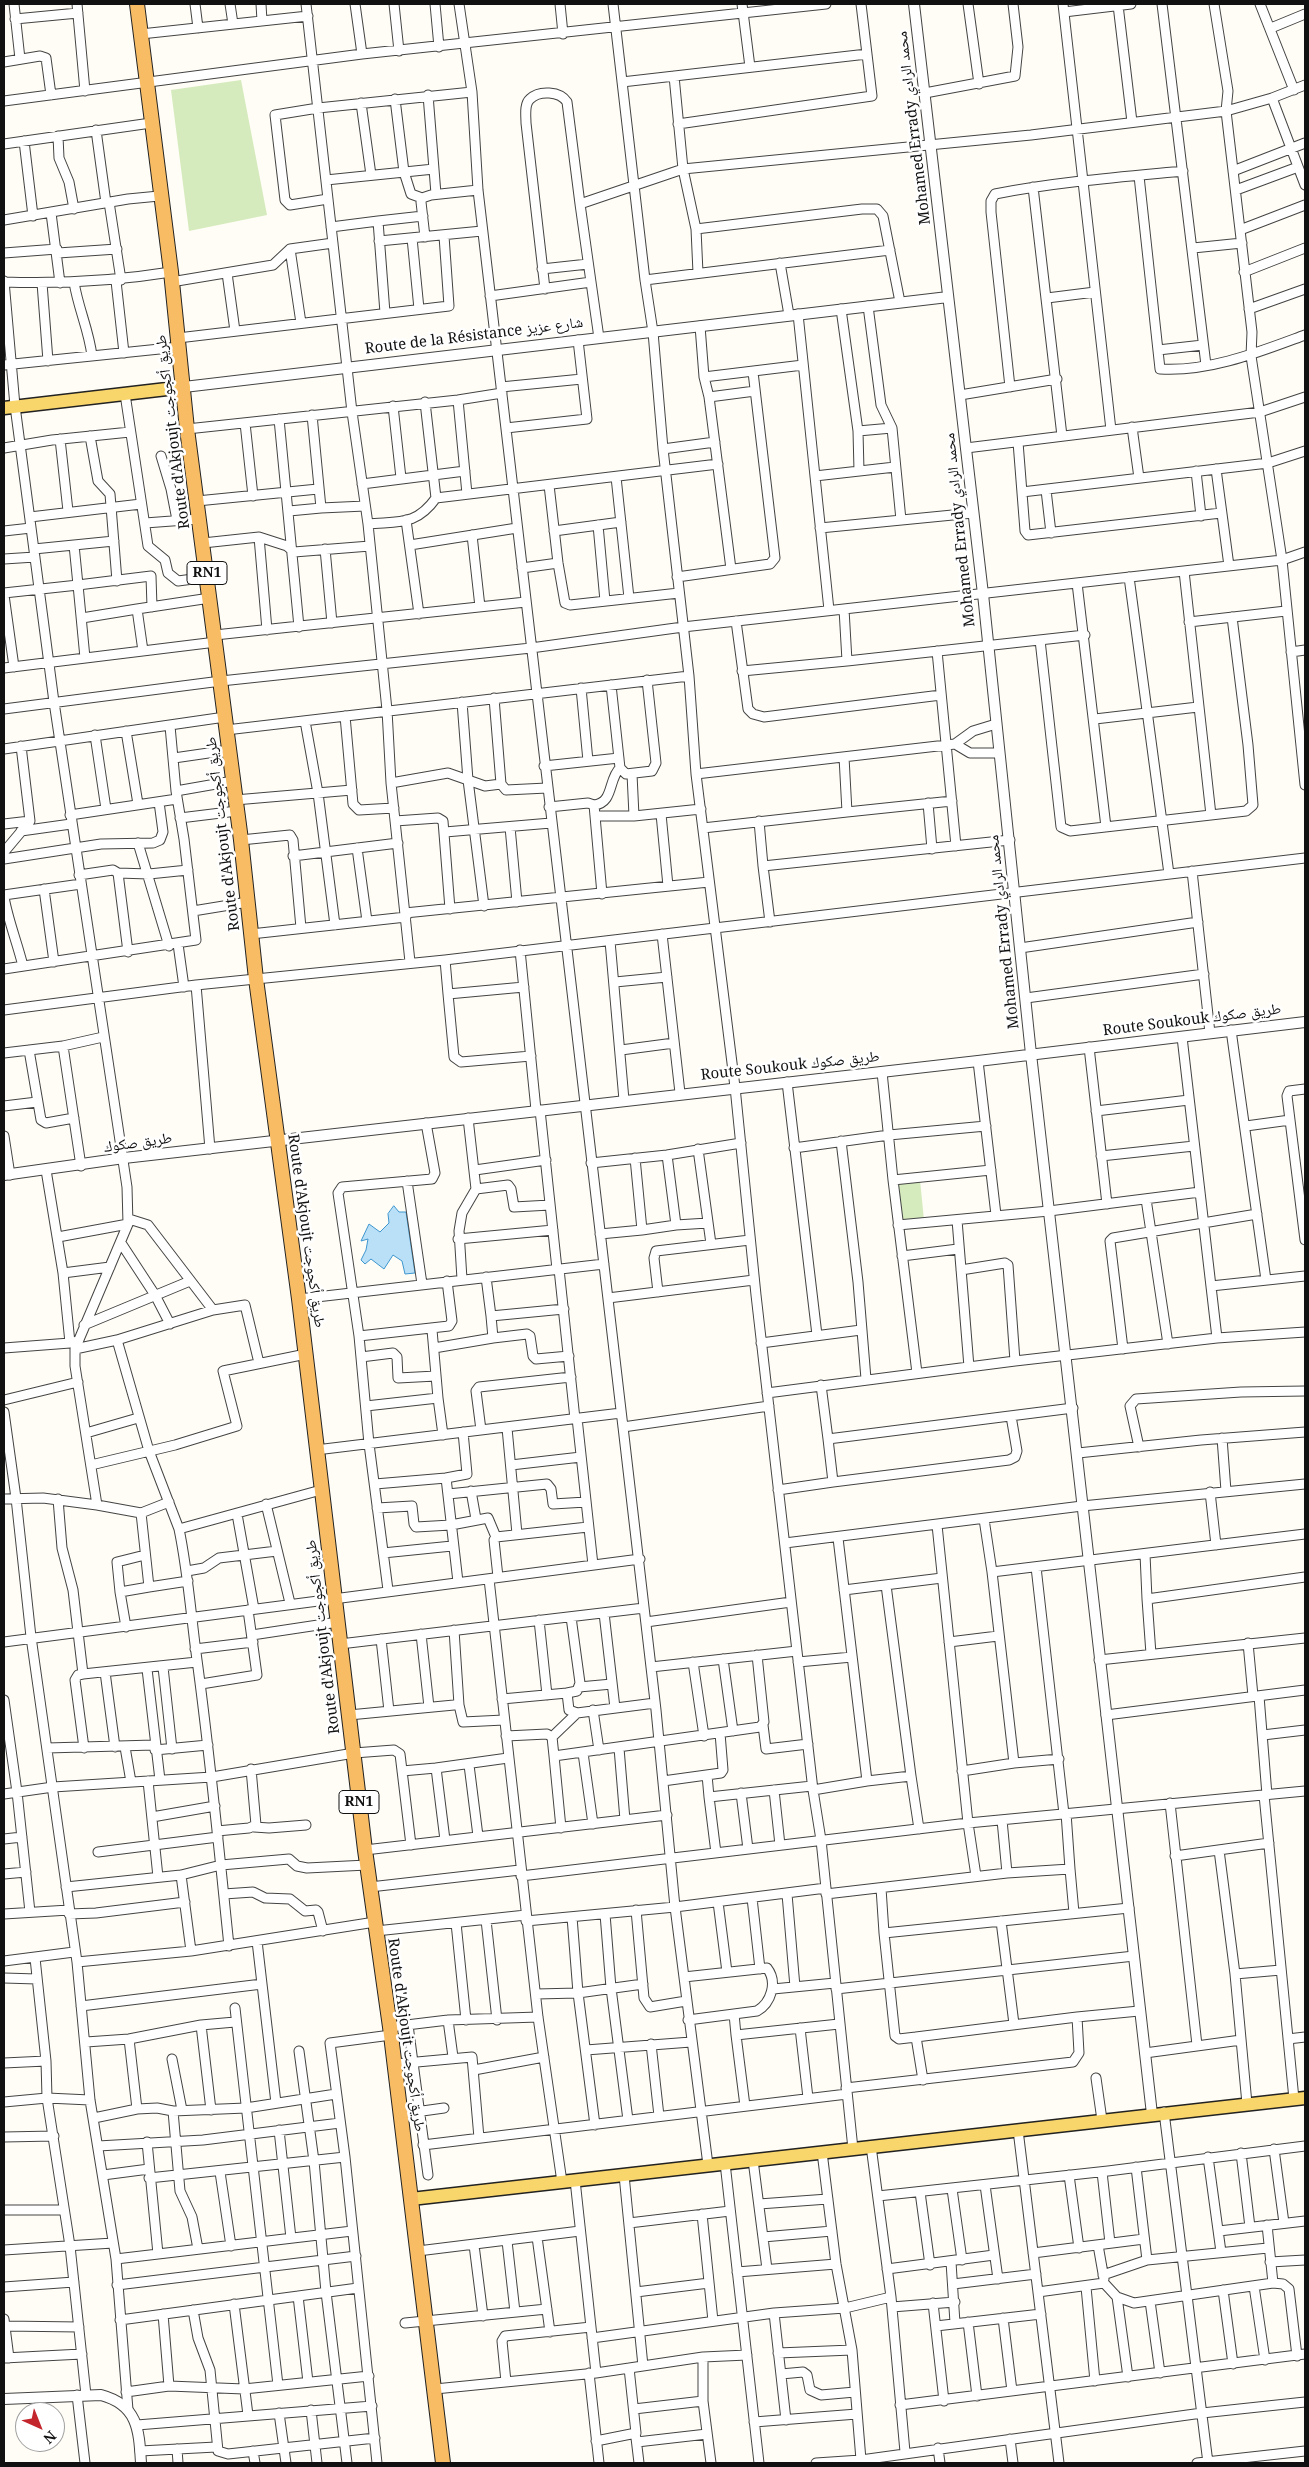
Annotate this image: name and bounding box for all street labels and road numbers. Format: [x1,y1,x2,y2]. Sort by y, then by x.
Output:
street label: Mohamed Errady محمد الرادي [893,30,935,226]
street label: Route de la Résistance شارع عزيز [364,314,584,358]
street label: Route d'Akjoujt طريق أكجوجت [152,334,194,530]
street label: Mohamed Errady محمد الرادي [941,432,979,628]
road number: RN1 [187,562,227,584]
street label: Route d'Akjoujt طريق أكجوجت [202,736,244,932]
street label: Mohamed Errady محمد الرادي [985,834,1023,1030]
street label: Route Soukouk طريق صكوك [1102,1000,1282,1040]
street label: Route Soukouk طريق صكوك [700,1048,880,1084]
street label: طريق صكوك [103,1129,173,1157]
street label: Route d'Akjoujt طريق أكجوجت [283,1133,329,1329]
street label: Route d'Akjoujt طريق أكجوجت [302,1539,344,1735]
road number: RN1 [339,1790,379,1814]
street label: Route d'Akjoujt طريق أكجوجت [383,1937,429,2133]

